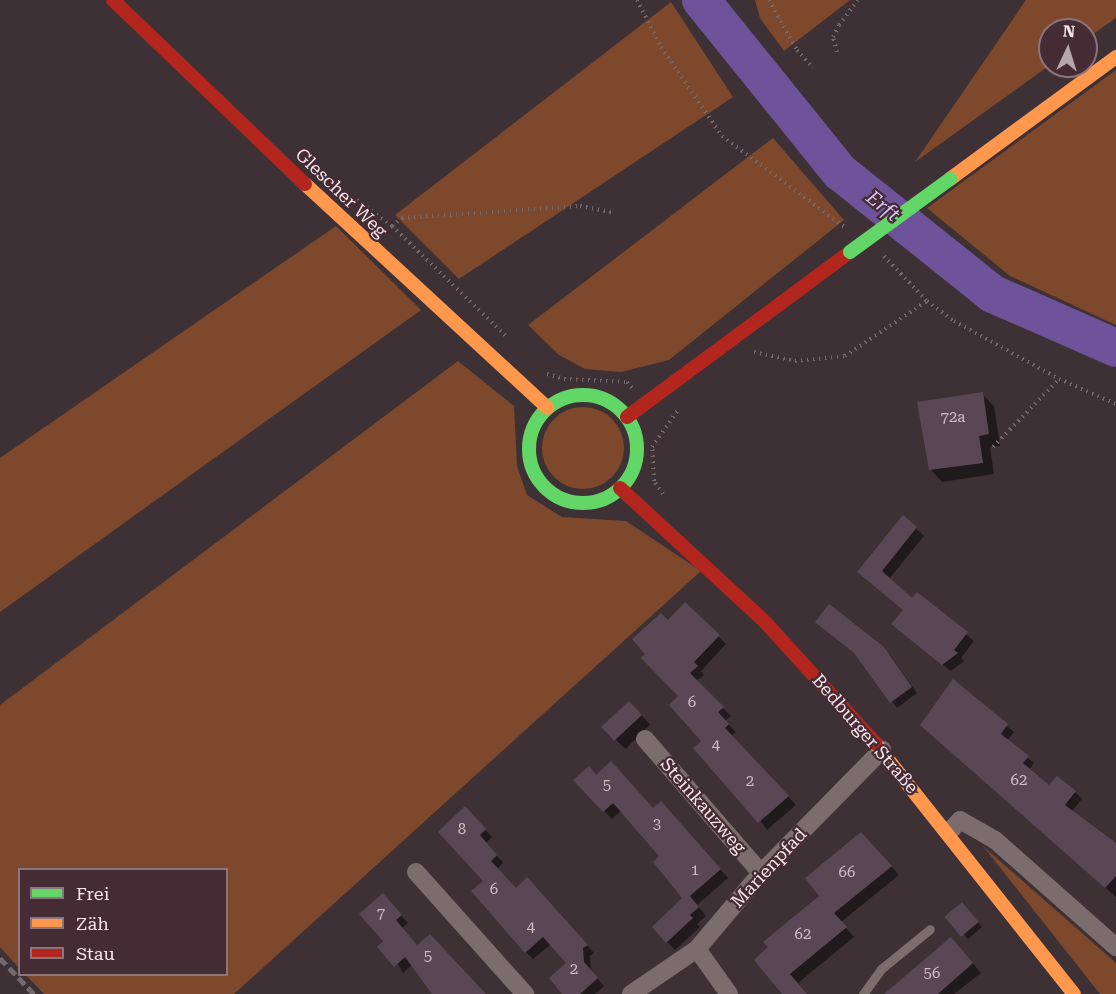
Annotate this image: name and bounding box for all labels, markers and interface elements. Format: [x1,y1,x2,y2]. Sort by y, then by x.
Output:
north arrow [1038,18,1098,78]
text: N [1062,22,1076,41]
street label: Glescher Weg [291,144,391,242]
water label: Erft [861,185,905,227]
house number: 72a [941,409,965,427]
street label: Bedburger Straße [807,670,923,798]
house number: 6 [688,694,696,712]
house number: 4 [712,737,720,755]
street label: Steinkauzweg [656,754,750,858]
house number: 62 [1011,772,1027,790]
house number: 2 [746,773,754,791]
house number: 5 [603,777,611,795]
house number: 3 [653,816,661,834]
house number: 8 [458,821,466,839]
street label: Marienpfad [727,824,811,912]
house number: 1 [691,862,699,880]
house number: 66 [839,864,855,882]
legend [18,868,228,976]
house number: 6 [490,881,498,899]
text: Frei [76,883,109,904]
house number: 7 [377,905,385,923]
text: Zäh [76,913,109,934]
house number: 4 [527,919,535,937]
house number: 62 [795,926,811,944]
text: Stau [76,943,115,964]
house number: 5 [424,948,432,966]
house number: 2 [570,961,578,979]
house number: 56 [924,965,940,983]

